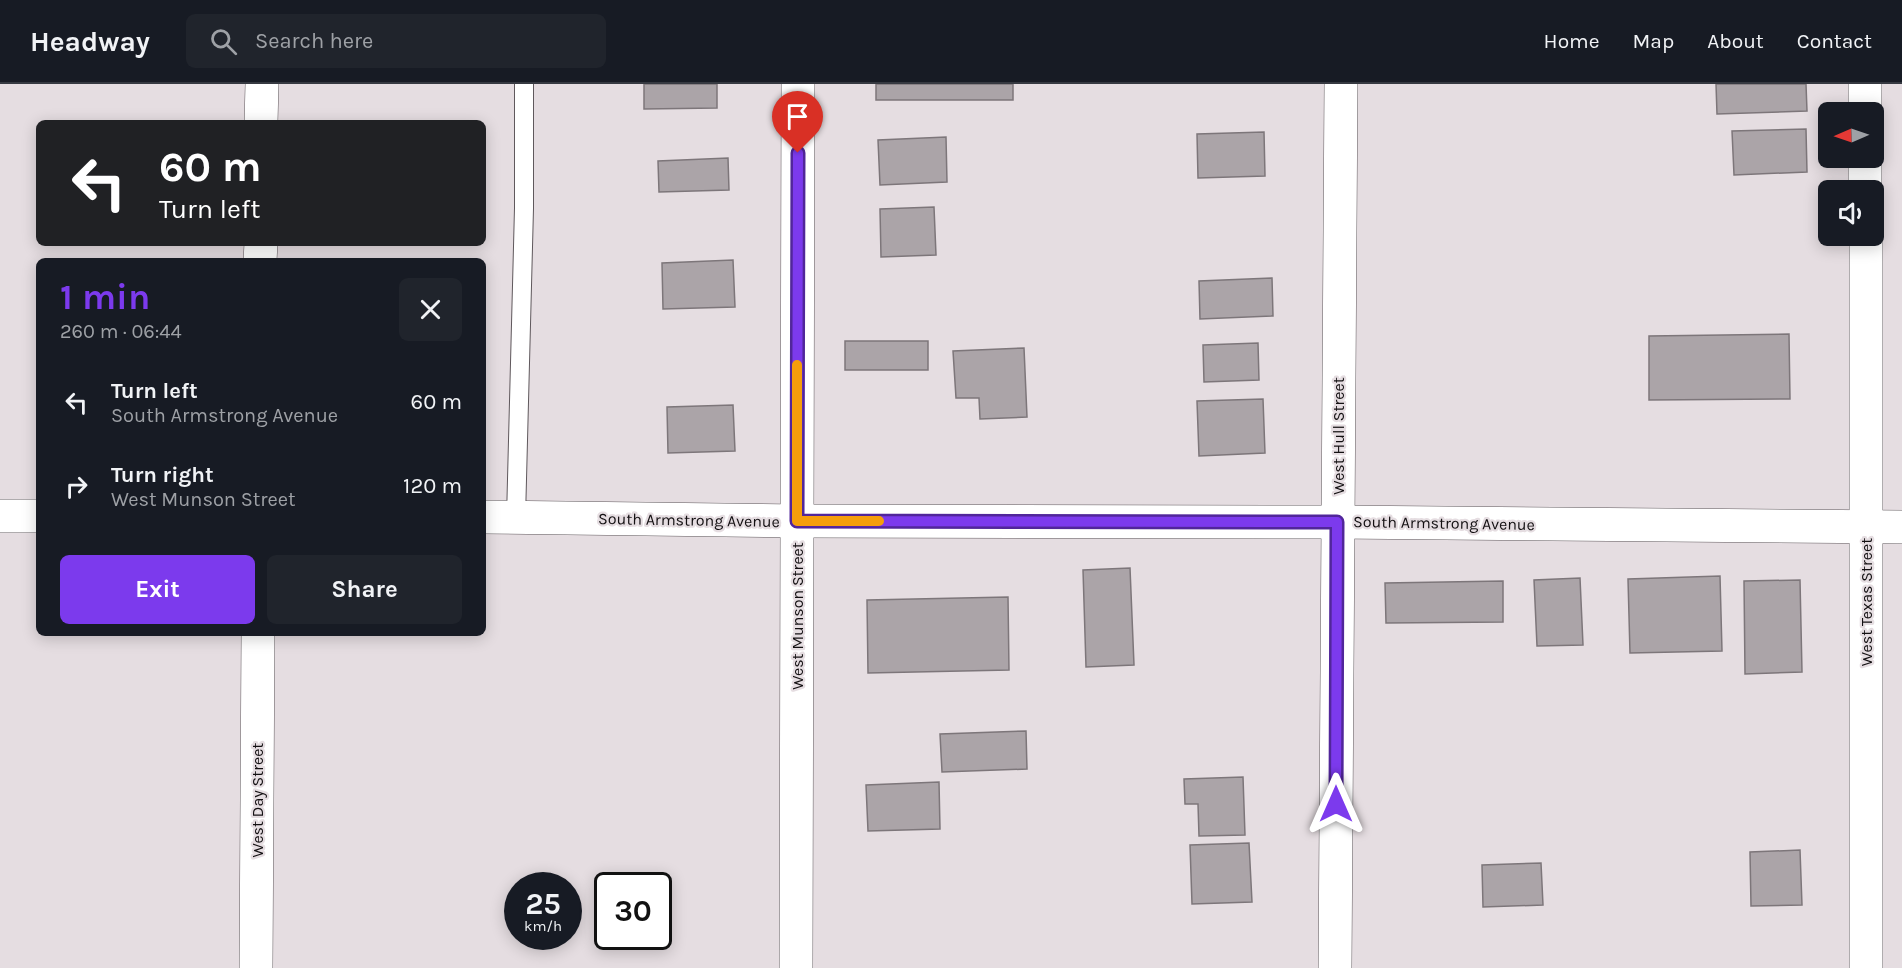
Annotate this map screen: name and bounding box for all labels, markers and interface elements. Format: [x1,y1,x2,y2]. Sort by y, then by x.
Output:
search box [186,14,606,68]
text: Headway [30,25,150,58]
icon: search [207,25,240,58]
text: Search here [255,28,373,54]
text: Home [1544,29,1600,53]
text: Map [1633,29,1674,53]
text: About [1707,29,1764,53]
text: Contact [1797,29,1872,53]
pin [772,91,823,153]
icon: arrive [781,100,814,133]
north arrow [1818,102,1884,168]
map controls [1818,102,1884,246]
text: 60 m [159,142,262,192]
icon: left [60,144,138,222]
button: sound [1818,180,1884,246]
text: Turn left [159,193,260,225]
text: 1 min [60,276,150,318]
button: close [399,278,462,341]
text: 260 m · 06:44 [60,320,182,343]
street label: West Hull Street [1329,377,1348,495]
text: Turn left [111,378,198,404]
icon: left [60,386,93,419]
text: 60 m [411,389,462,415]
text: South Armstrong Avenue [111,404,338,427]
text: Turn right [111,462,214,488]
icon: right [60,470,93,503]
text: 120 m [403,473,462,499]
text: West Munson Street [111,488,296,511]
street label: South Armstrong Avenue [598,509,780,531]
street label: South Armstrong Avenue [1353,512,1535,534]
street label: West Texas Street [1857,538,1876,666]
street label: West Munson Street [788,542,807,690]
button: Exit [60,555,255,624]
button: Share [267,555,462,624]
street label: West Day Street [248,743,267,857]
position arrow [1304,772,1368,836]
speed limit sign: 30 [594,872,672,950]
text: 25 [525,886,561,922]
text: km/h [524,917,562,935]

